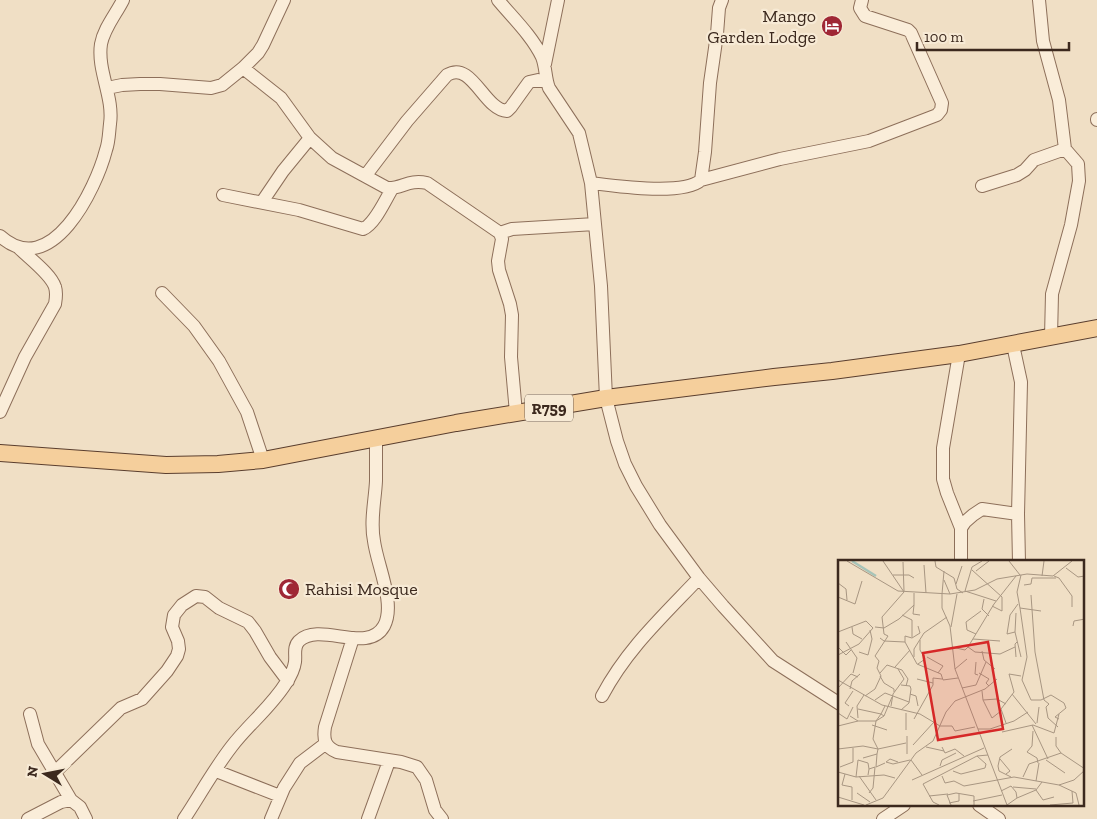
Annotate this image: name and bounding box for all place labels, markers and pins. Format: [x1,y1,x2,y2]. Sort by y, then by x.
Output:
place label: Mango Garden Lodge [707,5,816,48]
hotel icon: Mango Garden Lodge [820,14,844,38]
mosque icon: Rahisi Mosque [277,577,301,601]
place label: Rahisi Mosque [305,578,418,600]

